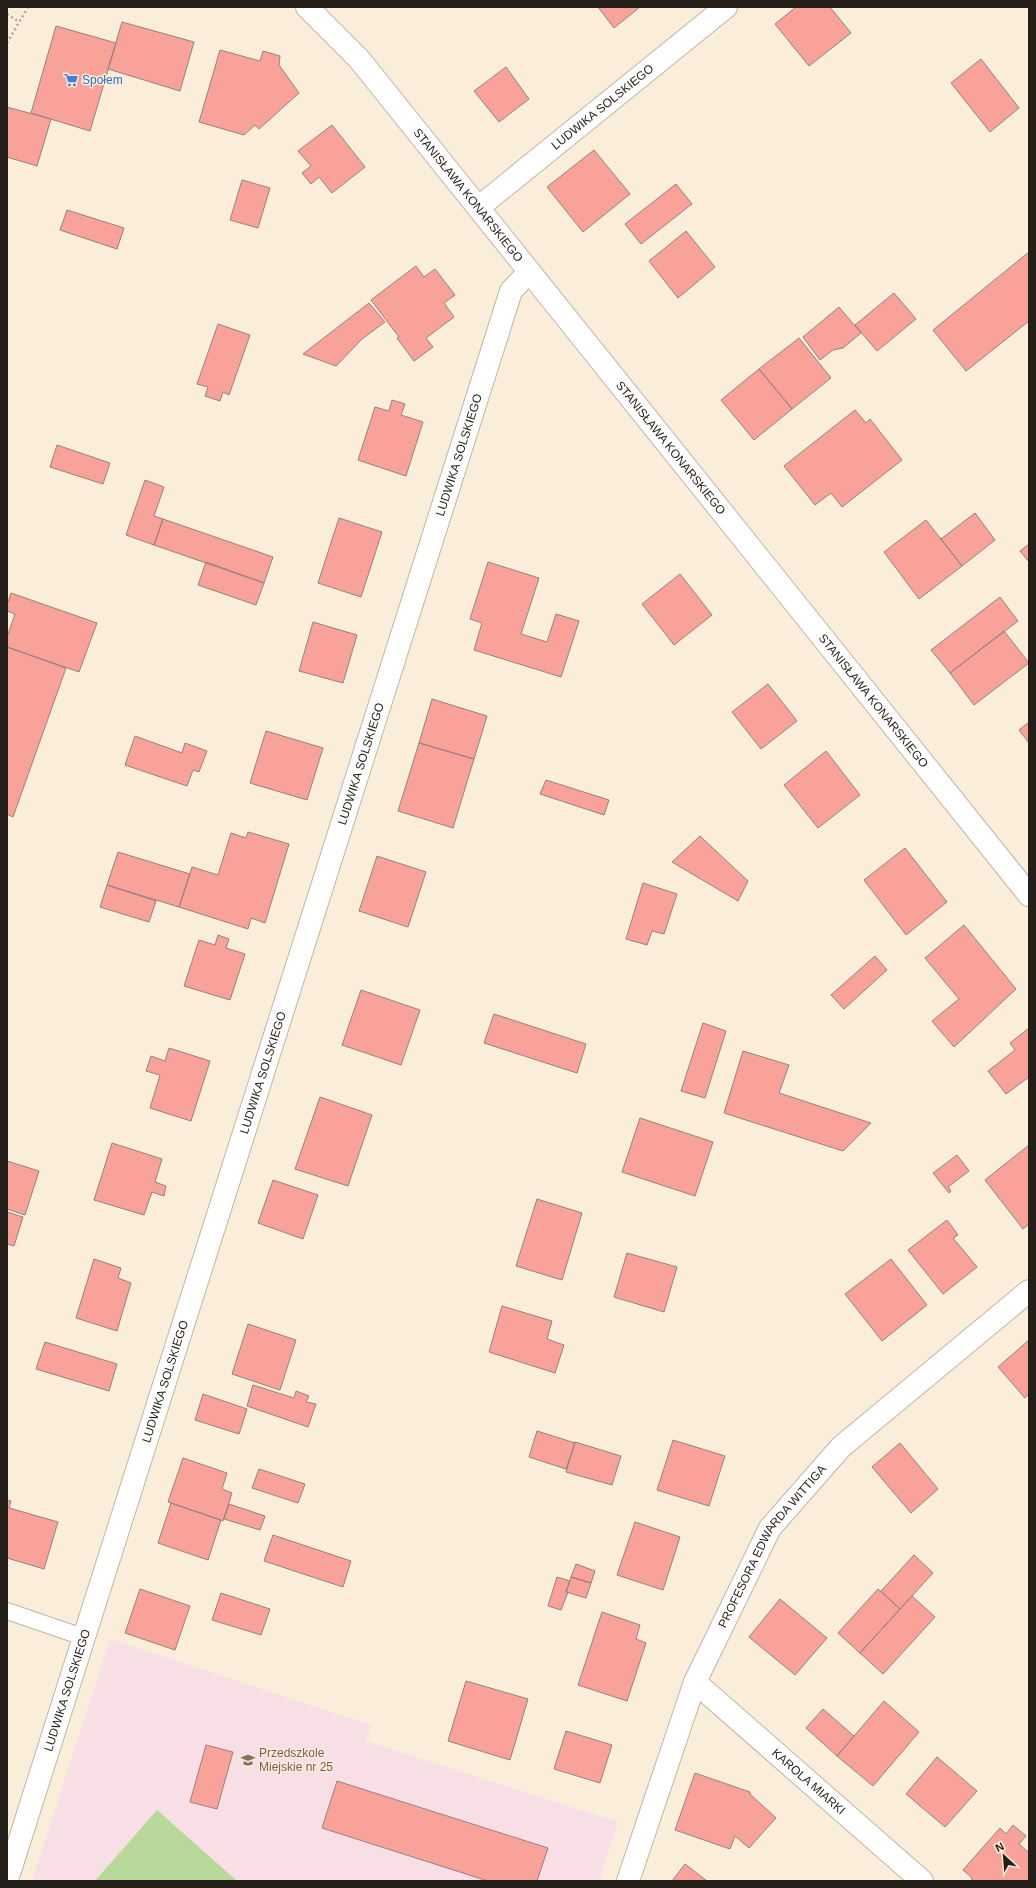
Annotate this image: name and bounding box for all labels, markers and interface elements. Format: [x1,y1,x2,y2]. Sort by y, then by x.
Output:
street label: LUDWIKA SOLSKIEGO [549,61,657,153]
supermarket icon: Społem [63,72,79,88]
place label: Społem [82,73,123,87]
street label: STANISŁAWA KONARSKIEGO [410,126,526,265]
street label: STANISŁAWA KONARSKIEGO [613,378,728,518]
street label: LUDWIKA SOLSKIEGO [433,392,485,518]
street label: STANISŁAWA KONARSKIEGO [816,631,931,770]
street label: LUDWIKA SOLSKIEGO [335,701,387,827]
street label: LUDWIKA SOLSKIEGO [237,1010,289,1136]
street label: LUDWIKA SOLSKIEGO [139,1319,191,1444]
street label: PROFESORA EDWARDA WITTIGA [715,1462,829,1630]
street label: LUDWIKA SOLSKIEGO [41,1627,93,1753]
place label: Przedszkole Miejskie nr 25 [259,1746,333,1774]
street label: KAROLA MIARKI [769,1746,848,1817]
school or university icon: Przedszkole Miejskie nr 25 [240,1752,256,1768]
north arrow [984,1836,1024,1876]
text: N [993,1840,1006,1854]

